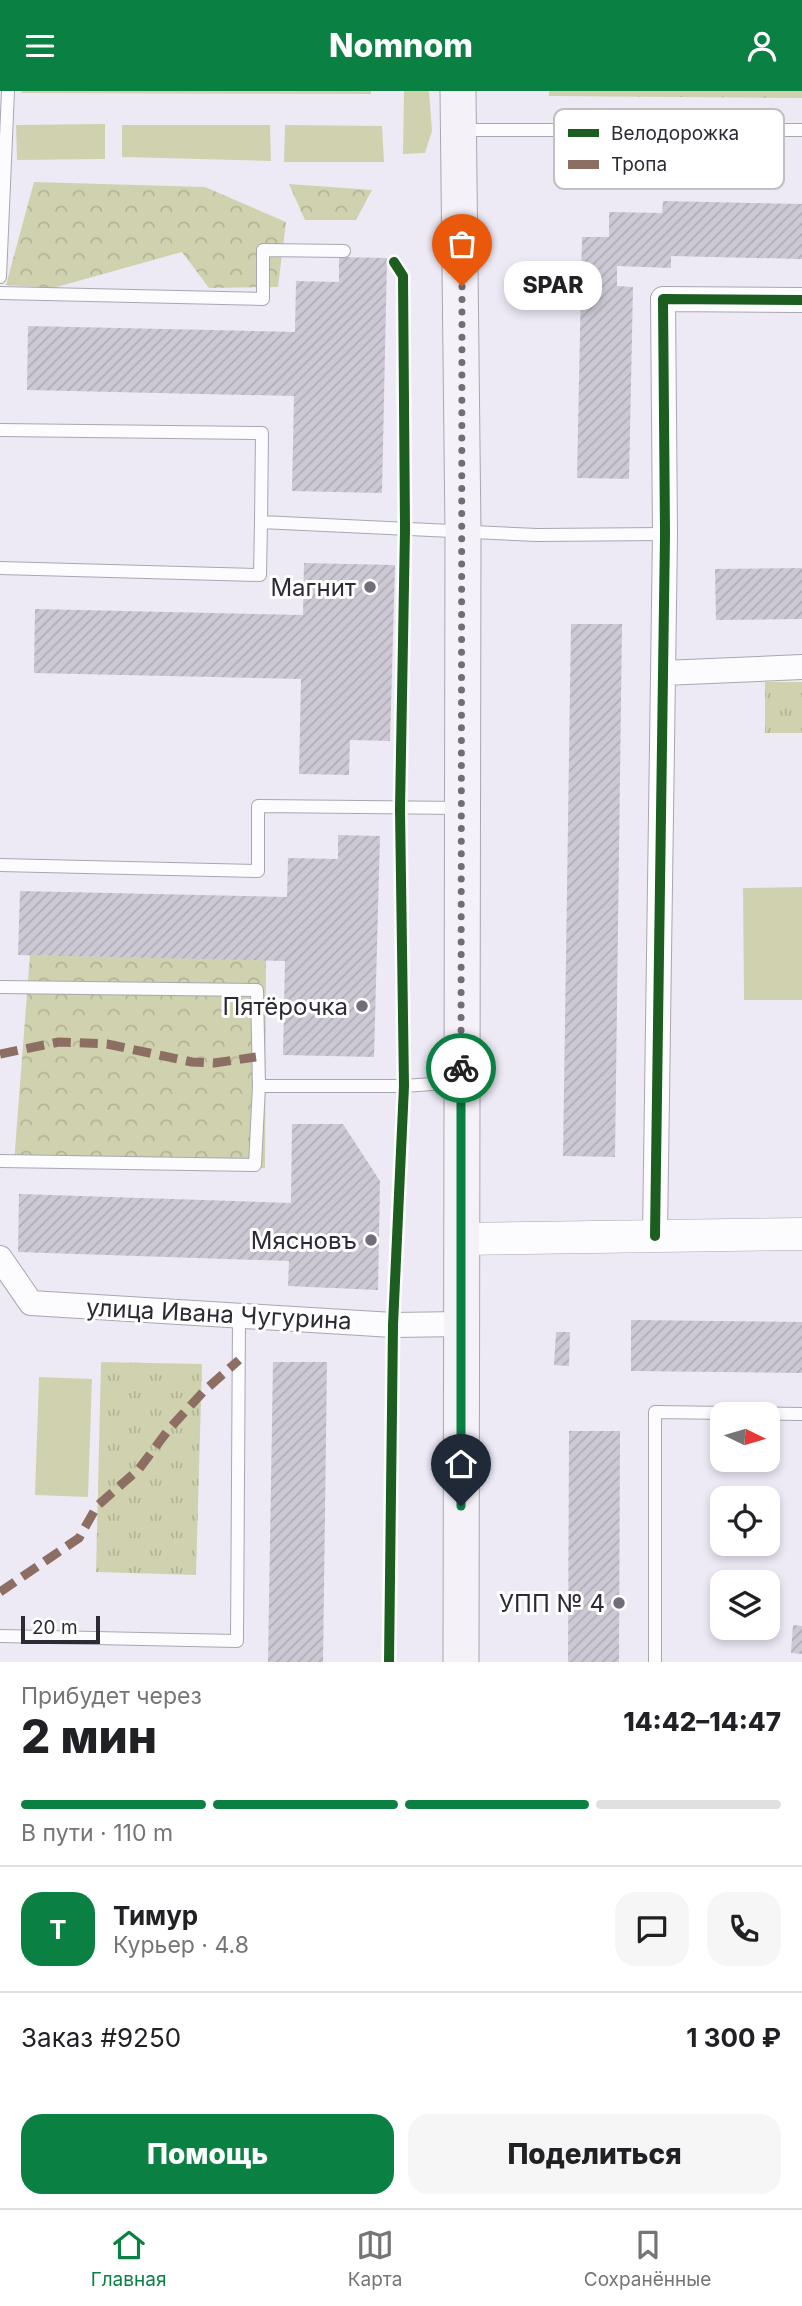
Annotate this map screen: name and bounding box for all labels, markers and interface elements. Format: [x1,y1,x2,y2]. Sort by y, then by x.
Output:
text: Nomnom [329,26,473,65]
icon: menu [21,27,59,65]
icon: person [743,27,781,65]
legend [554,109,784,189]
text: Велодорожка [611,122,739,145]
text: Тропа [611,153,667,176]
pin [432,214,492,286]
icon: bag [443,225,481,263]
callout: SPAR [504,261,602,311]
text: SPAR [522,271,584,299]
place label: Магнит [270,573,356,602]
marker: Магнит [362,579,378,595]
place label: Пятёрочка [222,992,348,1021]
marker: Пятёрочка [354,998,370,1014]
courier [426,1033,496,1103]
icon: bike [442,1049,480,1087]
place label: Мясновъ [251,1226,357,1255]
marker: Мясновъ [363,1232,379,1248]
street label: улица Ивана Чугурина [86,1293,352,1335]
north arrow [710,1402,780,1472]
map controls [710,1402,780,1640]
pin [431,1434,491,1506]
icon: home [442,1445,480,1483]
button: locate [710,1486,780,1556]
button: layers [710,1570,780,1640]
place label: УПП № 4 [499,1589,605,1618]
marker: УПП № 4 [611,1595,627,1611]
scale bar [21,1613,100,1645]
text: 20 m [32,1616,78,1639]
text: Прибудет через [21,1682,202,1710]
text: 14:42–14:47 [623,1706,781,1737]
text: 2 мин [21,1708,157,1764]
text: В пути · 110 m [21,1819,173,1847]
button: chat [615,1892,689,1966]
button: phone [707,1892,781,1966]
text: Тимур [113,1900,198,1931]
text: Т [49,1914,67,1945]
text: Курьер · 4.8 [113,1931,249,1959]
text: Заказ #9250 [21,2022,181,2053]
text: 1 300 ₽ [686,2022,781,2053]
button: Помощь [21,2114,394,2194]
button: Поделиться [408,2114,781,2194]
tab: Главная [91,2226,166,2291]
tab: Карта [348,2226,402,2291]
tab: Сохранённые [584,2226,711,2291]

